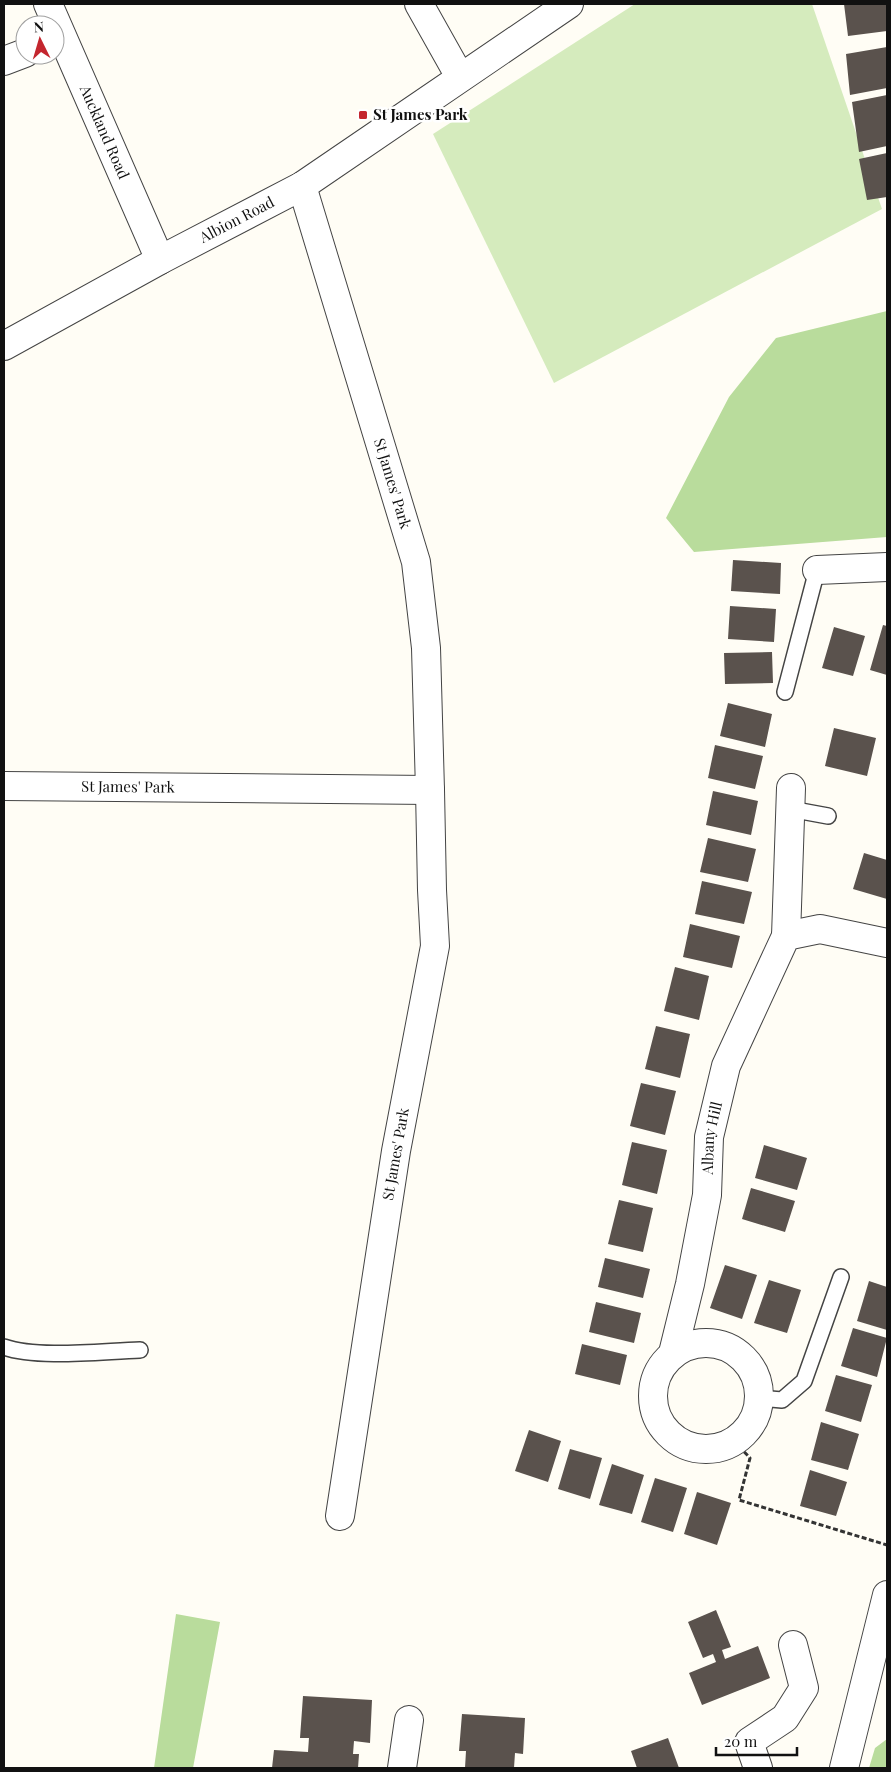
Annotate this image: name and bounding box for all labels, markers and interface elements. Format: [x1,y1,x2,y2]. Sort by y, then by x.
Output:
north arrow [15,15,65,65]
text: N [33,17,45,36]
street label: Auckland Road [75,81,134,182]
place label: St James Park [373,104,468,124]
marker: St James Park [357,109,369,121]
street label: Albion Road [195,191,278,247]
street label: St James' Park [370,436,417,532]
street label: St James' Park [81,776,176,797]
street label: Albany Hill [697,1099,726,1176]
street label: St James' Park [377,1105,413,1202]
scale bar [716,1724,797,1756]
text: 20 m [724,1731,758,1751]

